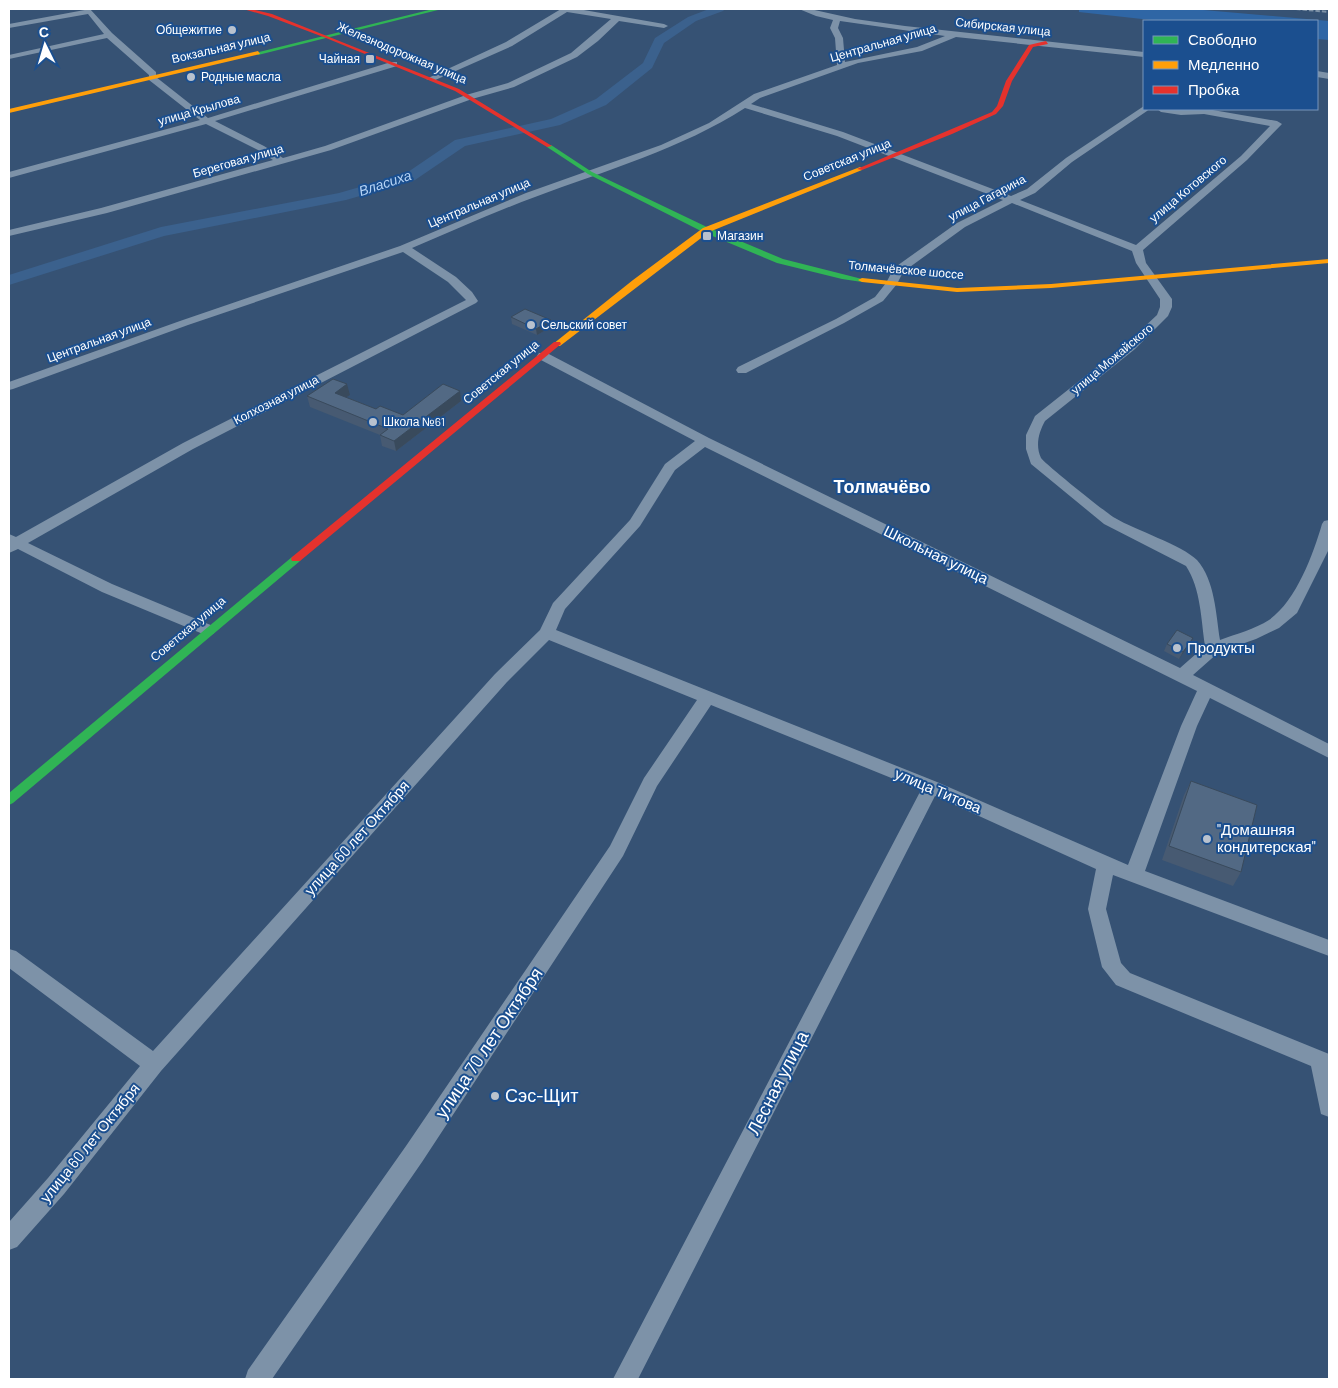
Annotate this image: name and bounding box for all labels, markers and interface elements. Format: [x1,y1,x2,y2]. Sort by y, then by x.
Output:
street label: Сибирская улица [955,14,1052,39]
street label: Железнодорожная улица [335,18,470,87]
north arrow [20,20,70,70]
street label: Центральная улица [828,20,938,65]
legend [1143,20,1318,110]
place label: Общежитие [156,22,222,37]
text: С [38,23,50,40]
marker: Общежитие [226,24,238,36]
street label: Вокзальная улица [170,29,272,66]
text: Свободно [1188,30,1257,48]
place label: Чайная [319,51,360,65]
marker: Чайная [364,53,376,65]
text: Медленно [1188,55,1259,73]
place label: Родные масла [201,69,281,84]
marker: Родные масла [185,71,197,83]
text: Пробка [1188,80,1240,98]
street label: улица Крылова [156,91,242,128]
street label: Советская улица [801,135,893,184]
street label: Береговая улица [191,140,285,181]
street label: улица Котовского [1146,152,1229,225]
water label: Власиха [356,166,414,199]
street label: улица Гагарина [946,171,1028,224]
street label: Центральная улица [425,174,532,231]
place label: Магазин [717,228,763,242]
marker: Магазин [701,230,713,242]
street label: Толмачёвское шоссе [848,257,965,281]
street label: Центральная улица [45,314,153,365]
place label: Сельский совет [541,317,628,331]
marker: Сельский совет [525,319,537,331]
street label: улица Можайского [1068,320,1156,397]
street label: Советская улица [460,336,542,407]
street label: Колхозная улица [231,372,321,427]
place label: Школа №61 [383,414,445,428]
marker: Школа №61 [367,416,379,428]
district label: Толмачёво [834,475,930,497]
street label: Школьная улица [881,521,992,587]
street label: Советская улица [147,593,228,664]
place label: Продукты [1187,638,1255,656]
marker: Продукты [1171,642,1183,654]
street label: улица Титова [892,764,985,817]
street label: улица 60 лет Октября [300,776,413,898]
place label: "Домашняя кондитерская" [1217,820,1316,855]
marker: "Домашняя кондитерская" [1201,833,1213,845]
street label: улица 70 лет Октября [430,963,547,1122]
street label: Лесная улица [742,1026,813,1138]
street label: улица 60 лет Октября [36,1079,143,1206]
place label: Сэс-Щит [505,1084,578,1106]
marker: Сэс-Щит [489,1090,501,1102]

